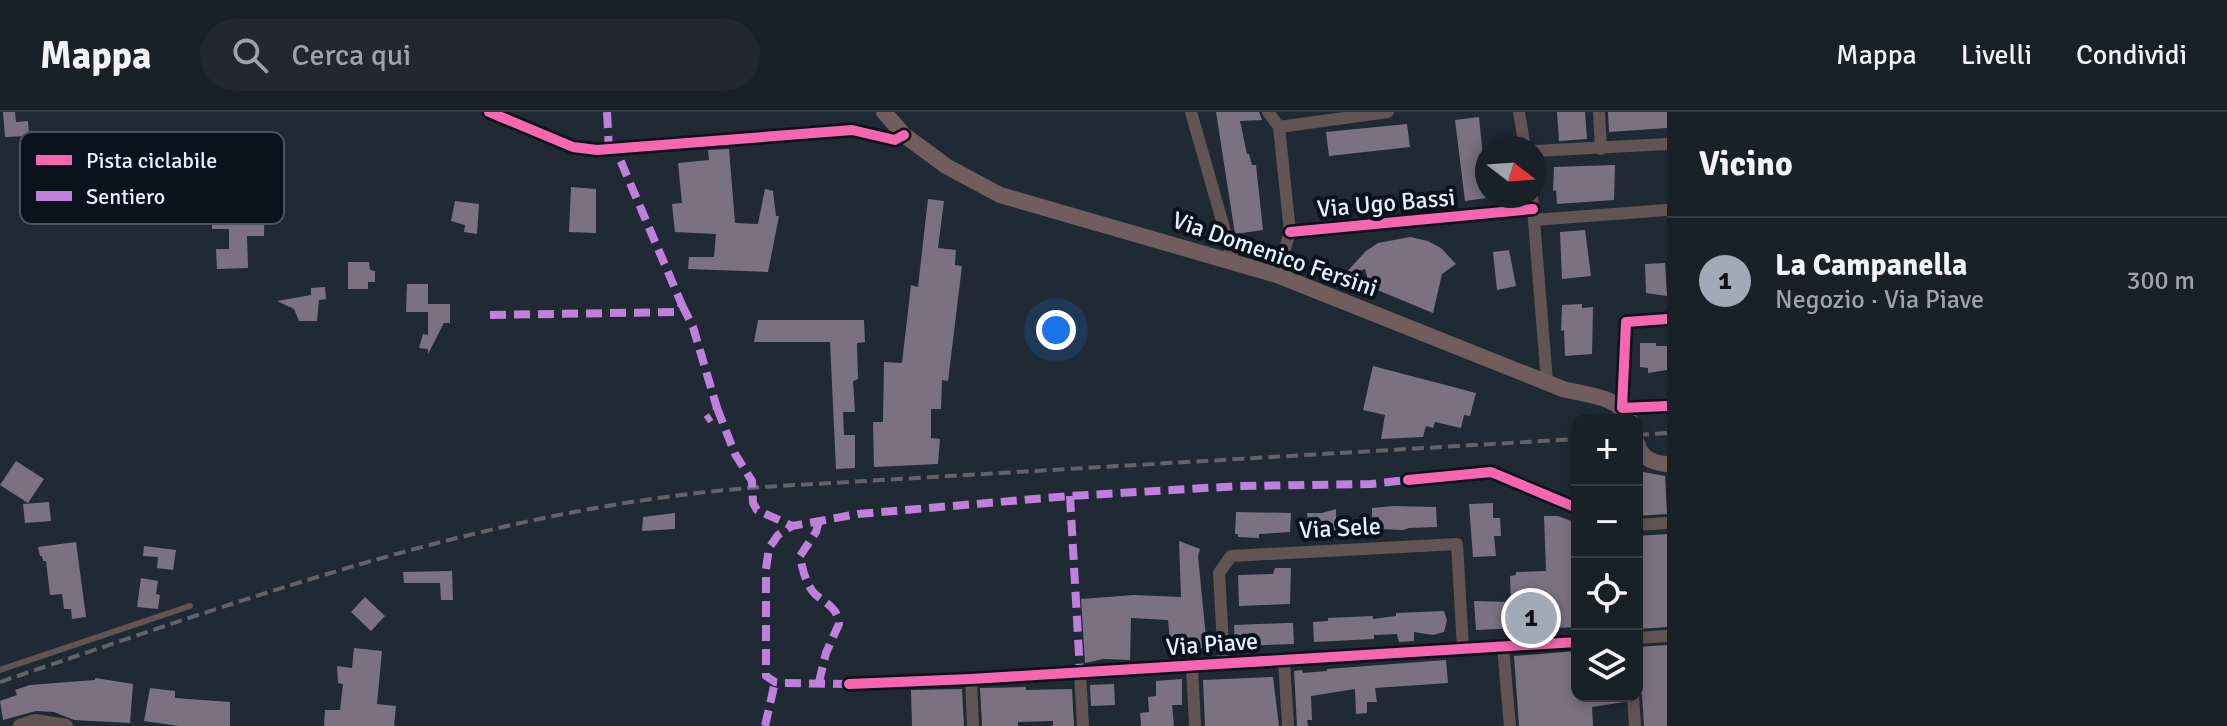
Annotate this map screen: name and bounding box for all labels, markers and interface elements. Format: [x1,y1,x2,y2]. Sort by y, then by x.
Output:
search box [200,19,760,91]
text: Mappa [40,32,152,79]
icon: search [228,33,272,77]
text: Cerca qui [292,37,411,74]
text: Mappa [1836,38,1917,72]
text: Livelli [1961,38,2032,72]
text: Condividi [2076,38,2187,72]
legend [20,132,284,224]
north arrow [1475,136,1547,208]
text: Vicino [1699,143,1793,185]
text: Pista ciclabile [86,147,217,174]
street label: Via Ugo Bassi [1316,182,1456,224]
text: Sentiero [86,183,165,210]
street label: Via Domenico Fersini [1169,205,1381,303]
text: La Campanella [1775,247,1967,284]
text: 1 [1718,265,1732,297]
text: 300 m [2126,265,2195,297]
text: Negozio · Via Piave [1775,284,1984,316]
your location [1036,310,1076,350]
map controls [1571,414,1643,702]
button: + [1571,414,1643,486]
button: − [1571,486,1643,558]
street label: Via Sele [1298,511,1382,545]
button: locate [1571,558,1643,630]
pin: 1 [1505,588,1557,648]
street label: Via Piave [1165,626,1259,662]
button: layers [1571,630,1643,702]

